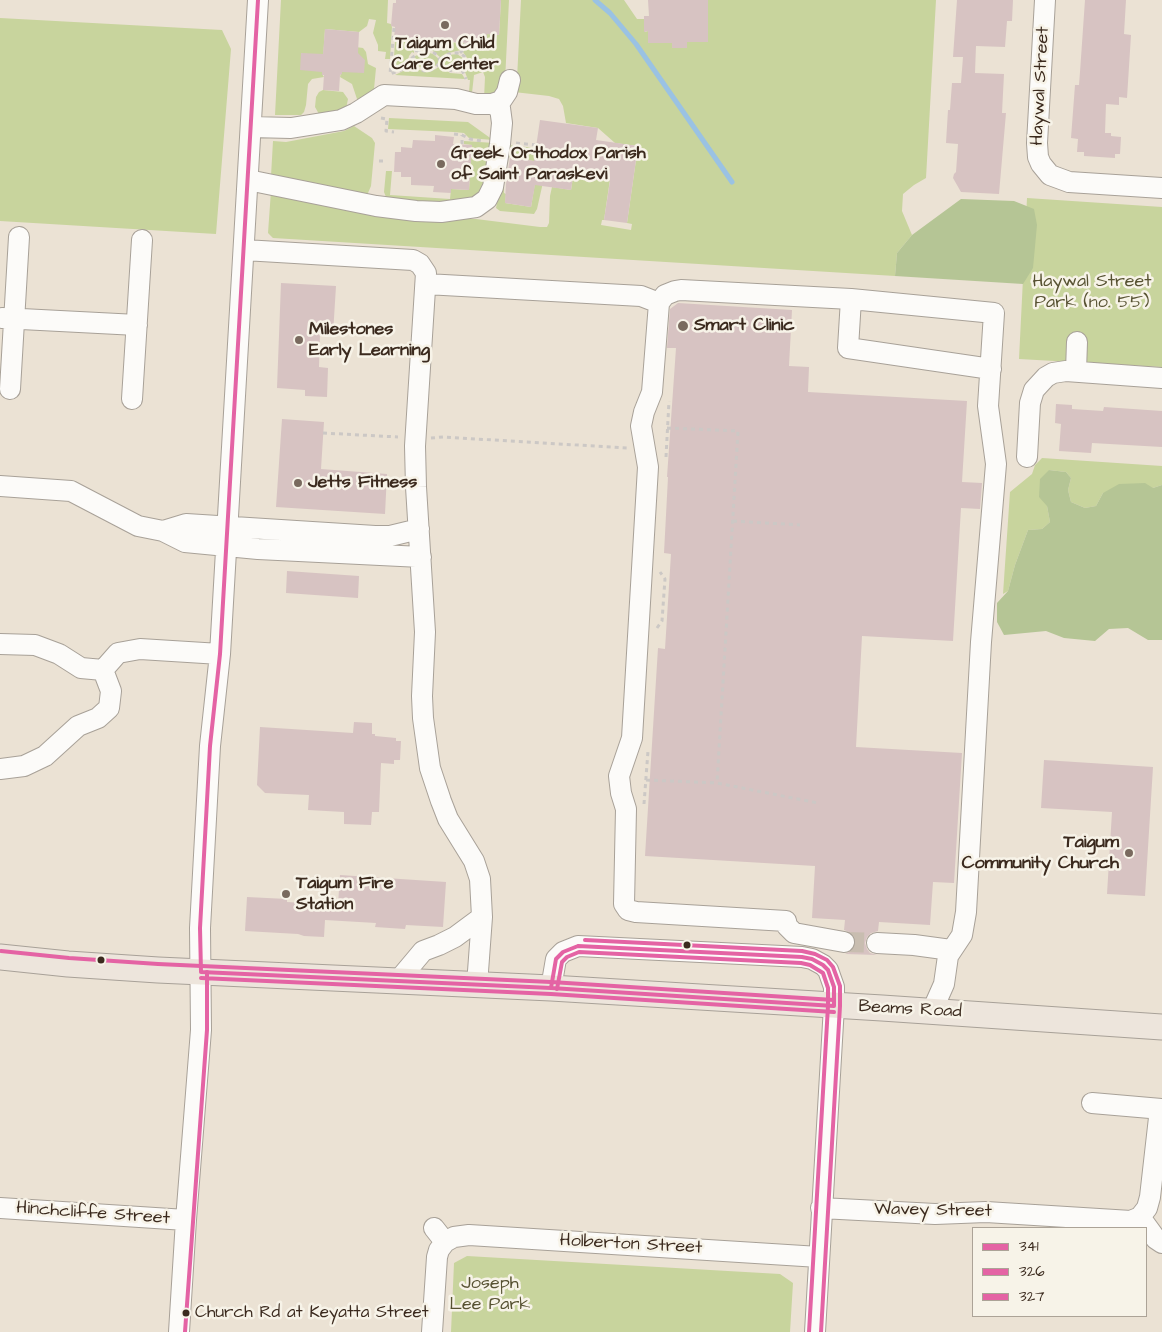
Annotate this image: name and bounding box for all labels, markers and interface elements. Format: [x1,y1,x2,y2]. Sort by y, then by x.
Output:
marker: Taigum Child Care Center [439,19,451,31]
street label: Haywal Street [1027,26,1055,146]
place label: Taigum Child Care Center [391,33,499,76]
place label: Greek Orthodox Parish of Saint Paraskevi [451,143,646,186]
marker: Greek Orthodox Parish of Saint Paraskevi [435,158,447,170]
park label: Haywal Street Park (no. 55) [1032,271,1152,314]
place label: Smart Clinic [694,315,795,337]
place label: Milestones Early Learning [309,319,430,362]
marker: Smart Clinic [676,319,690,333]
marker: Milestones Early Learning [293,334,305,346]
place label: Jetts Fitness [308,472,417,494]
marker: Jetts Fitness [292,477,304,489]
place label: Taigum Community Church [962,832,1119,874]
marker: Taigum Community Church [1123,847,1135,859]
place label: Taigum Fire Station [296,873,394,916]
marker: Taigum Fire Station [280,888,292,900]
unlabelled marker [682,940,692,950]
unlabelled marker [96,955,106,965]
street label: Beams Road [858,997,962,1023]
street label: Hinchcliffe Street [16,1198,170,1230]
street label: Wavey Street [874,1199,992,1223]
legend [972,1227,1147,1317]
street label: Holberton Street [559,1230,703,1260]
text: 341 [1019,1236,1039,1257]
text: 326 [1019,1261,1045,1282]
park label: Joseph Lee Park [450,1273,530,1316]
text: 327 [1019,1286,1044,1307]
place label: Church Rd at Keyatta Street [195,1303,429,1323]
marker: Church Rd at Keyatta Street [181,1308,191,1318]

